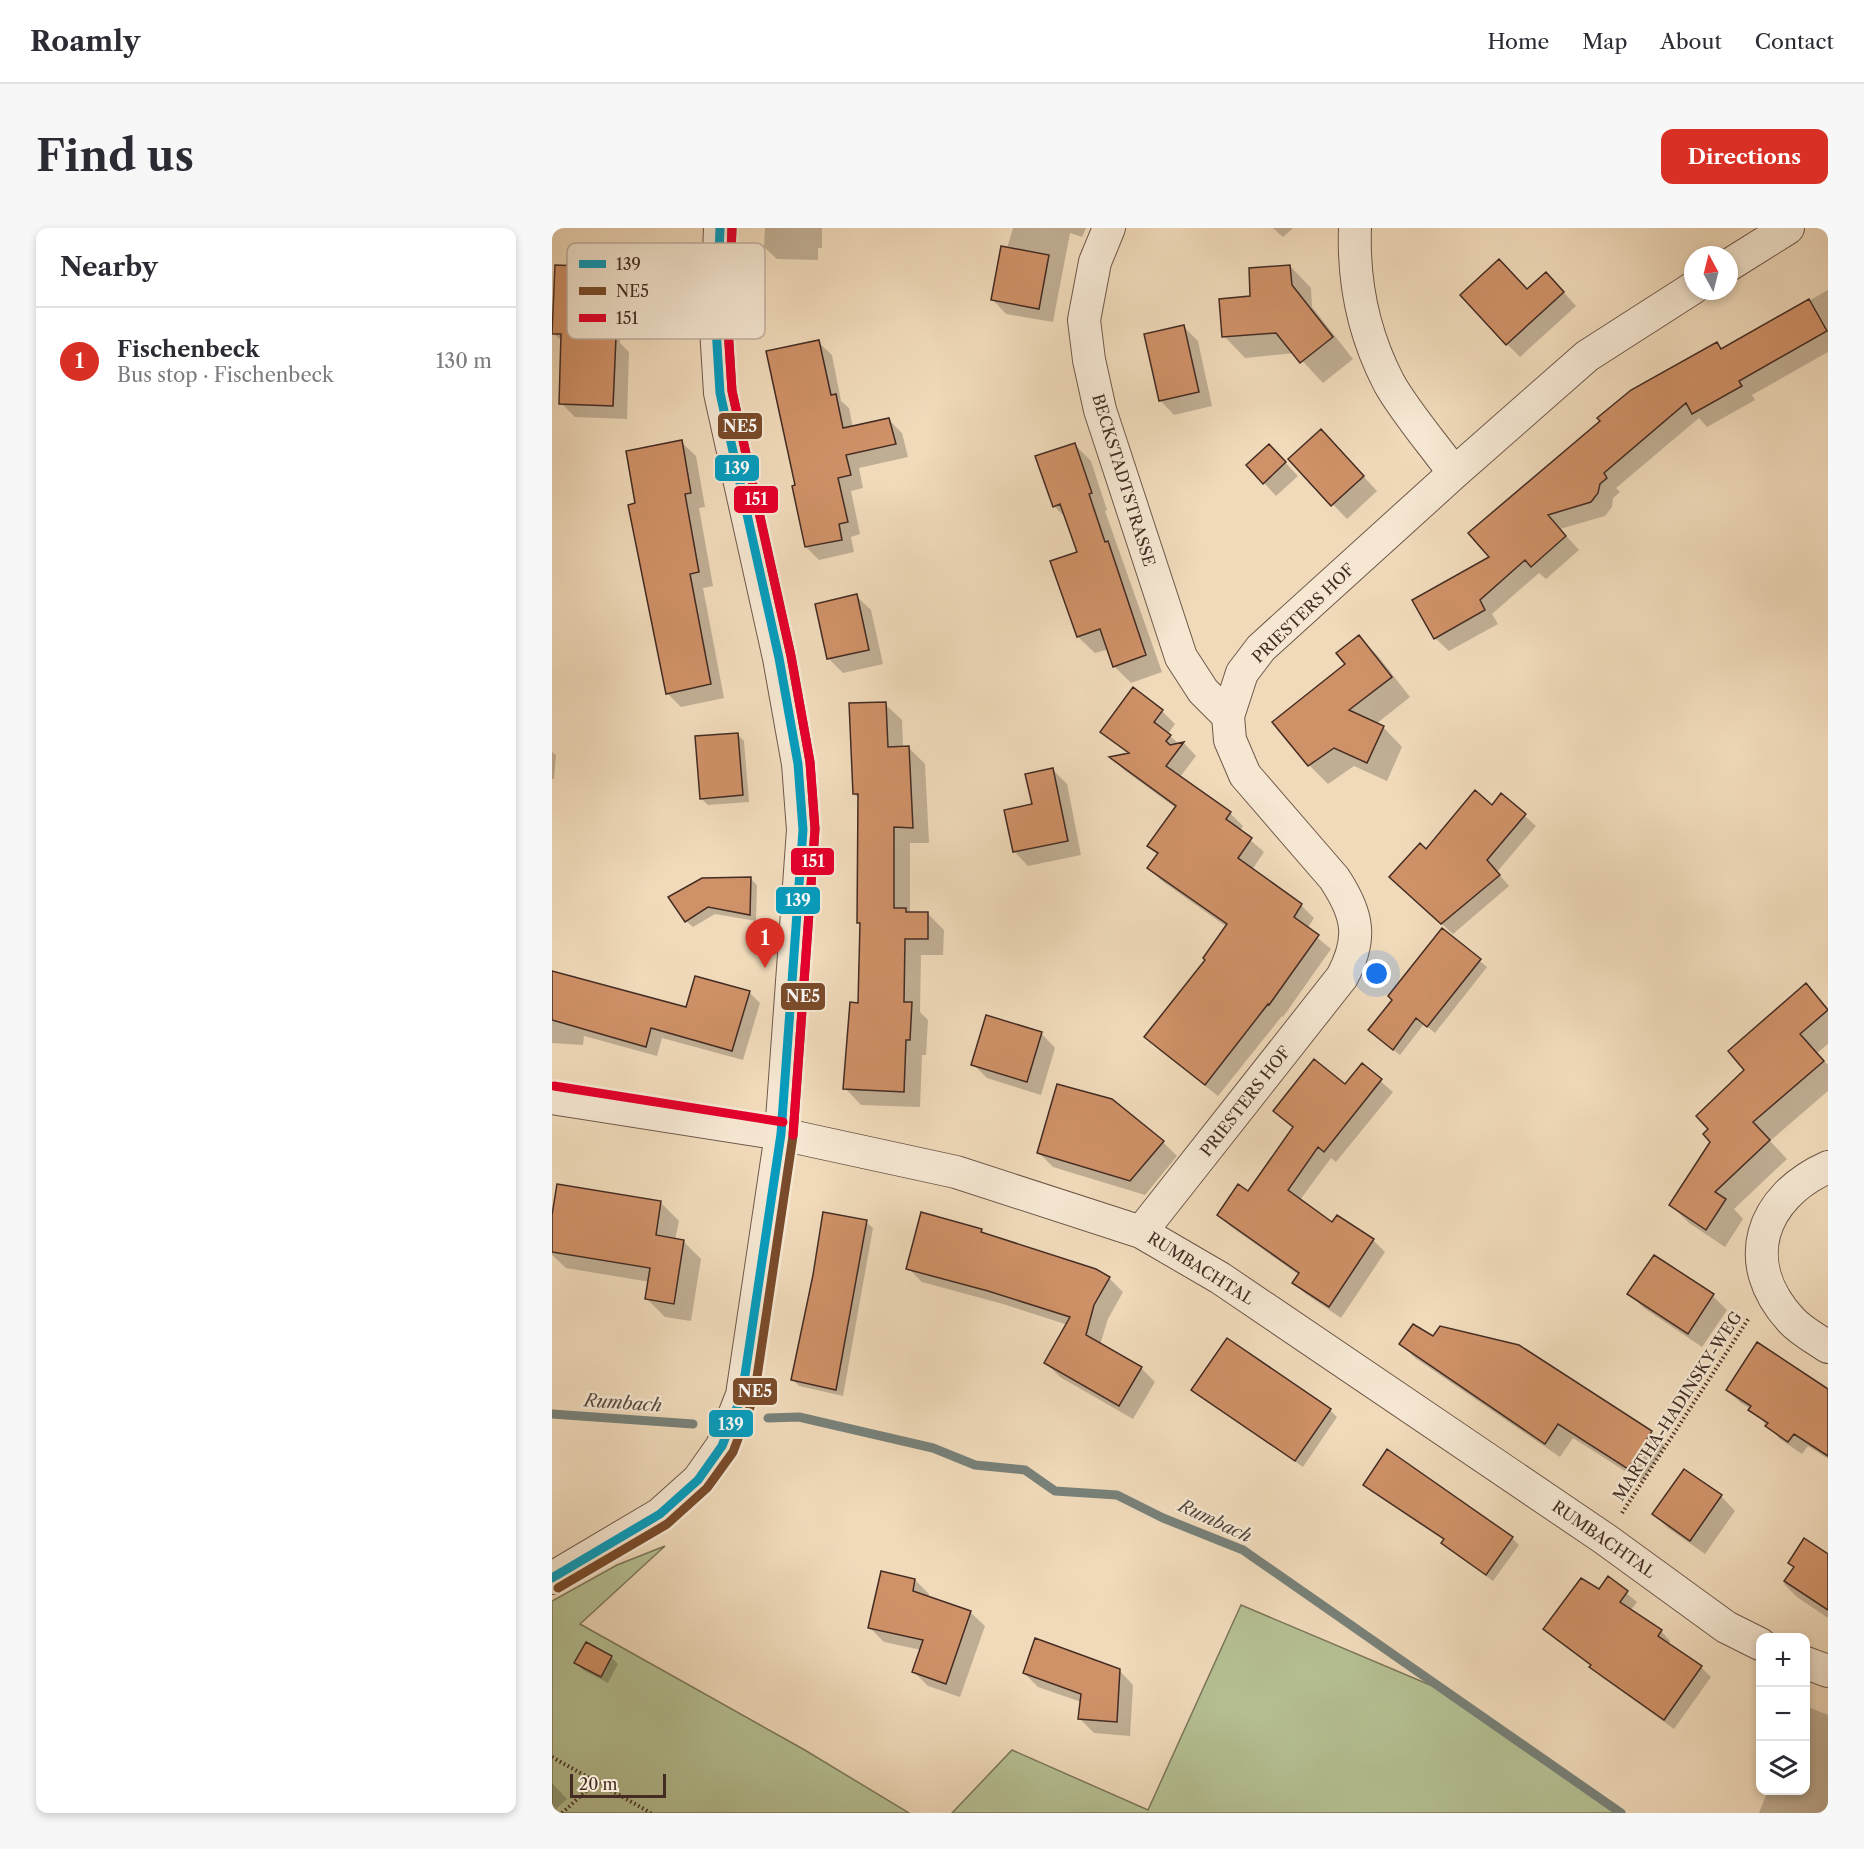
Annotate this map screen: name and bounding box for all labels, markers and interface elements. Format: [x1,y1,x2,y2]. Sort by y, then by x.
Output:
text: Roamly [30,24,140,58]
text: Home [1488,29,1549,54]
text: Map [1582,29,1627,54]
text: About [1660,29,1722,54]
text: Contact [1755,29,1834,54]
button: Directions [1661,129,1828,184]
text: Find us [36,130,194,182]
legend [567,243,765,339]
north arrow [1684,246,1738,300]
text: Nearby [60,251,158,283]
text: 139 [616,254,641,274]
text: NE5 [616,281,649,301]
text: 151 [616,308,638,328]
text: Fischenbeck [117,336,259,363]
text: 1 [75,349,84,373]
text: 130 m [436,349,492,373]
text: Bus stop · Fischenbeck [117,363,334,387]
street label: BECKSTADTSTRASSE [1088,391,1160,569]
line badge: NE5 [717,412,763,440]
text: NE5 [723,416,757,436]
line badge: 139 [714,454,760,482]
text: 139 [724,458,750,478]
line badge: 151 [733,485,779,514]
text: 151 [744,489,768,509]
street label: PRIESTERS HOF [1248,559,1358,667]
line badge: 151 [790,847,835,876]
text: 151 [801,851,825,871]
line badge: 139 [775,886,821,915]
text: 139 [785,890,811,910]
pin: 1 [746,918,784,968]
your location [1362,959,1391,988]
line badge: NE5 [780,982,826,1011]
text: NE5 [786,986,820,1006]
street label: PRIESTERS HOF [1196,1042,1294,1160]
street label: RUMBACHTAL [1144,1227,1258,1309]
street label: MARTHA-HADINSKY-WEG [1608,1308,1746,1504]
line badge: NE5 [732,1377,778,1406]
text: NE5 [738,1381,772,1401]
water label: Rumbach [581,1389,663,1417]
line badge: 139 [708,1409,754,1438]
text: 139 [718,1414,744,1434]
water label: Rumbach [1173,1494,1255,1547]
street label: RUMBACHTAL [1549,1496,1660,1582]
map controls [1756,1633,1810,1795]
button: + [1756,1633,1810,1687]
button: − [1756,1687,1810,1741]
button: layers [1756,1741,1810,1795]
scale bar [570,1771,666,1798]
text: 20 m [579,1774,618,1794]

